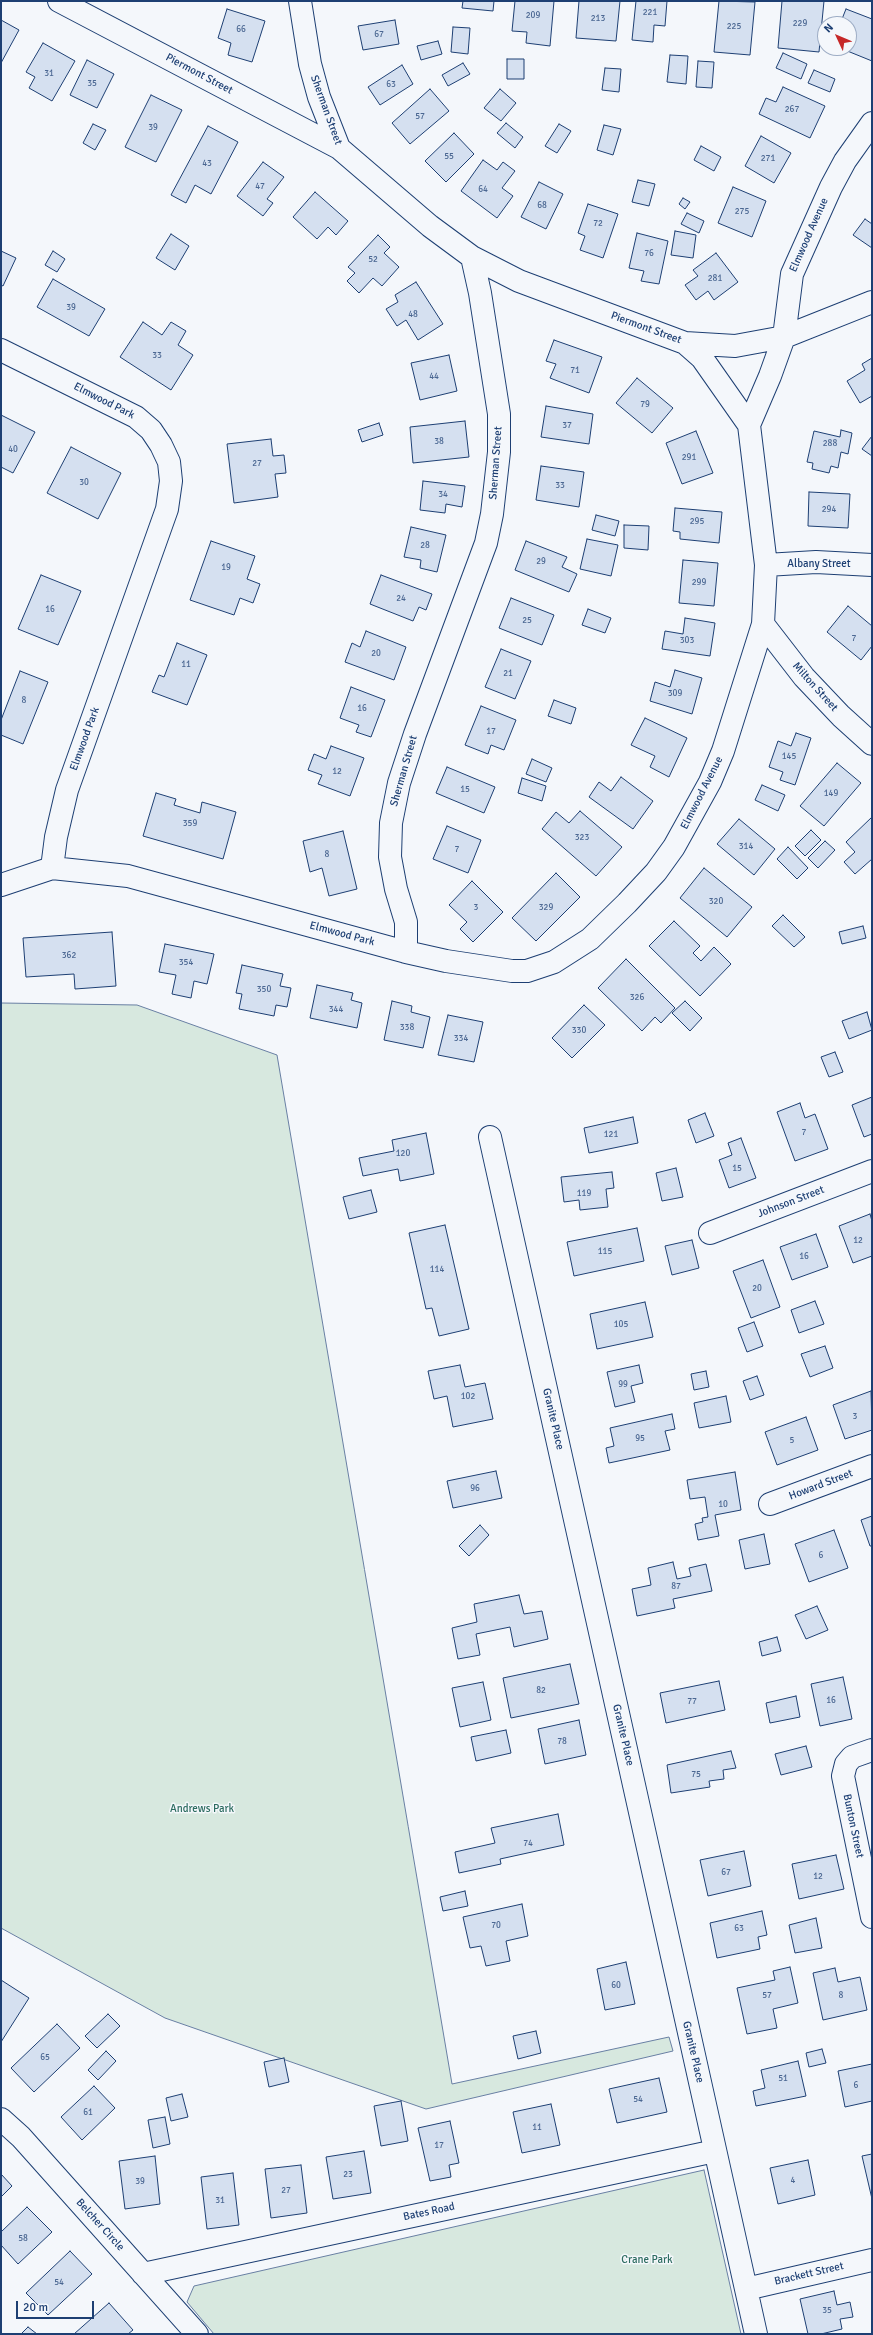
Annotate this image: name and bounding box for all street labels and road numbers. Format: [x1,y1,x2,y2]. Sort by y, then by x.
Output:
street label: Piermont Street [163,51,235,97]
street label: Sherman Street [307,73,345,147]
street label: Elmwood Avenue [787,196,831,274]
street label: Piermont Street [609,309,683,347]
street label: Elmwood Park [71,380,137,422]
street label: Sherman Street [487,426,505,500]
street label: Albany Street [787,557,851,571]
street label: Milton Street [790,660,840,714]
street label: Elmwood Park [67,705,103,773]
street label: Sherman Street [388,734,420,808]
street label: Elmwood Avenue [678,754,726,832]
street label: Elmwood Park [308,919,376,949]
street label: Johnson Street [756,1183,826,1221]
street label: Granite Place [539,1387,567,1451]
street label: Howard Street [787,1467,855,1503]
street label: Granite Place [609,1703,637,1767]
street label: Bunton Street [840,1793,866,1859]
street label: Granite Place [679,2020,707,2084]
street label: Belcher Circle [73,2196,127,2254]
street label: Bates Road [402,2200,456,2224]
street label: Brackett Street [773,2260,845,2288]

